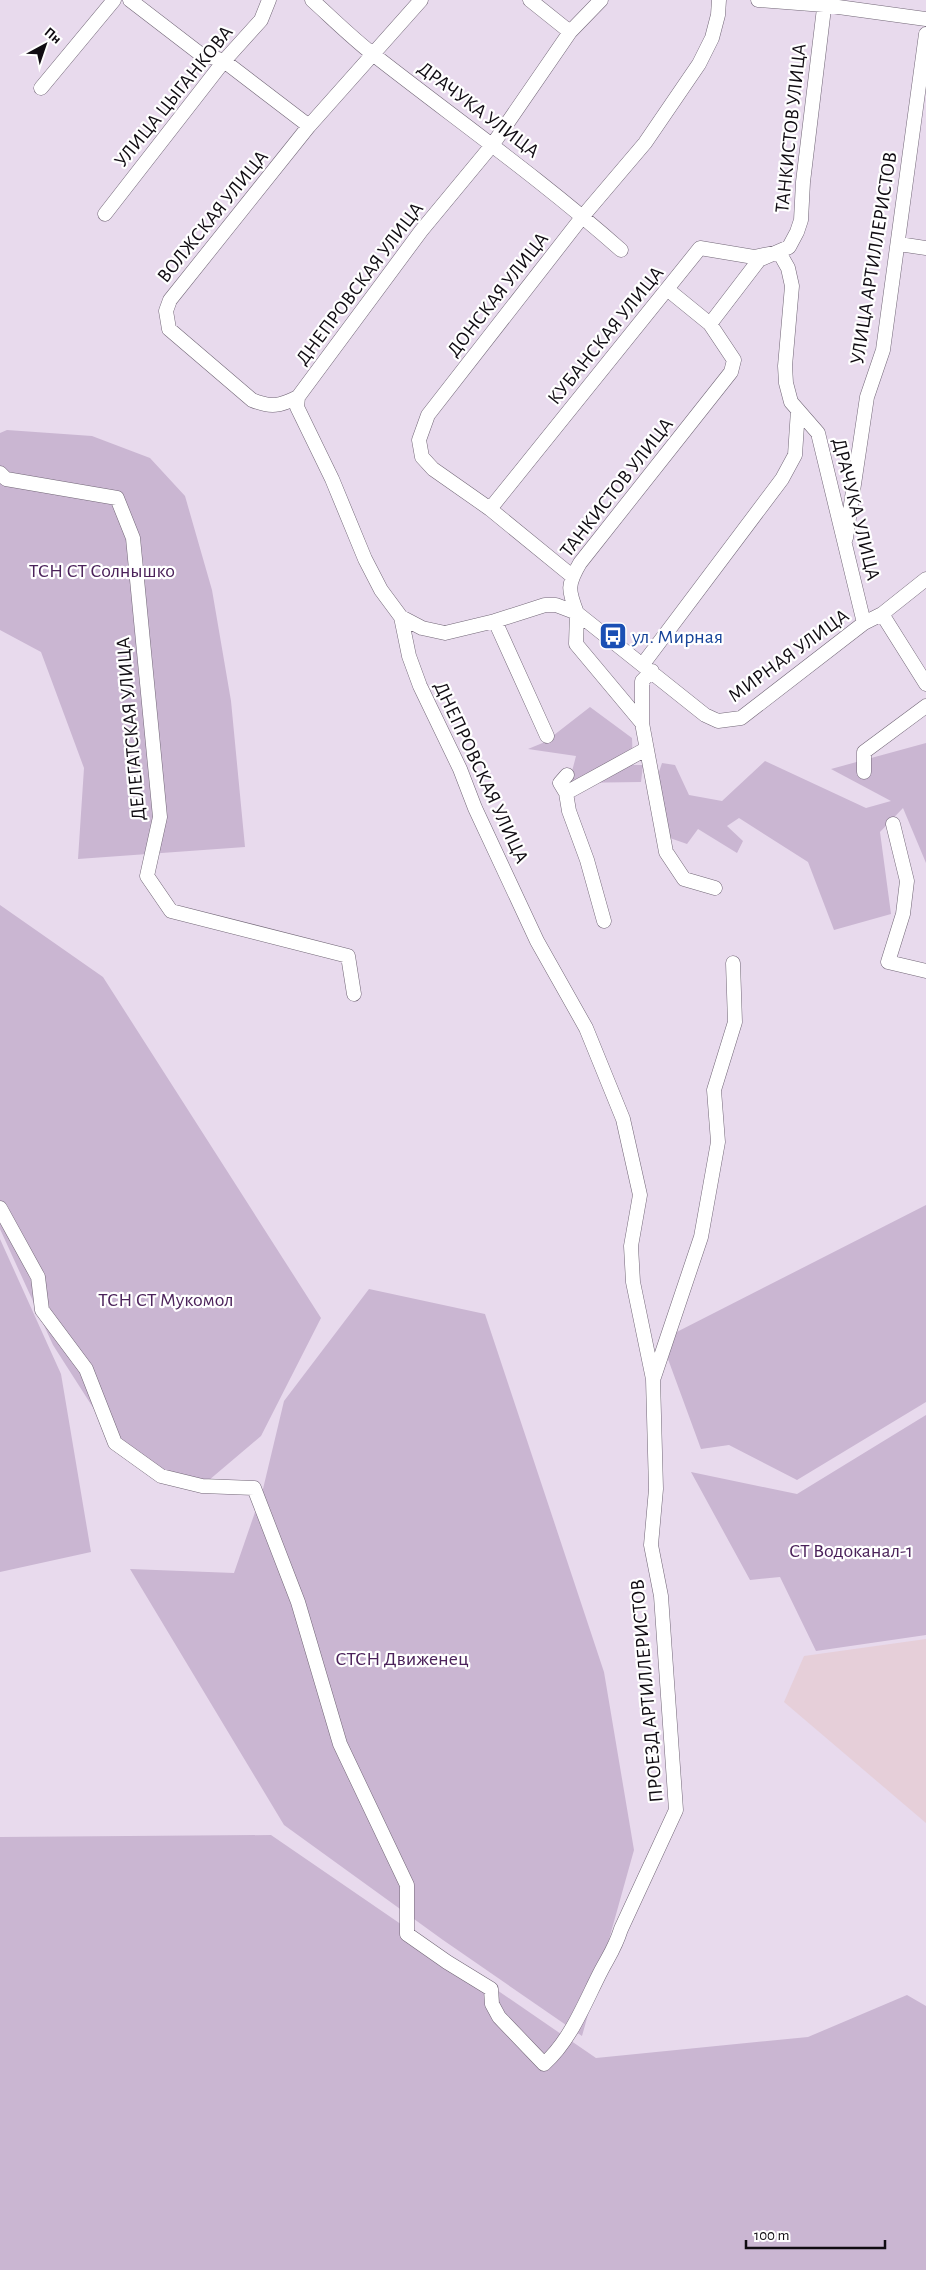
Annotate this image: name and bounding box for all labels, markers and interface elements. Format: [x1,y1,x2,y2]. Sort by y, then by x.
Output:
north arrow [20,20,70,70]
street label: УЛИЦА ЦЫГАНКОВА [111,22,237,171]
text: Пн [42,25,64,47]
street label: ТАНКИСТОВ УЛИЦА [772,42,810,214]
street label: ДРАЧУКА УЛИЦА [414,58,543,162]
street label: ВОЛЖСКАЯ УЛИЦА [153,147,272,287]
street label: УЛИЦА АРТИЛЛЕРИСТОВ [847,150,901,366]
street label: ДНЕПРОВСКАЯ УЛИЦА [292,198,427,369]
street label: ДОНСКАЯ УЛИЦА [443,229,552,360]
street label: КУБАНСКАЯ УЛИЦА [544,263,668,408]
street label: ТАНКИСТОВ УЛИЦА [557,414,677,561]
street label: ДРАЧУКА УЛИЦА [829,436,883,583]
park label: ТСН СТ Солнышко [29,561,175,581]
street label: МИРНАЯ УЛИЦА [724,605,853,706]
bus stop icon: ул. Мирная [598,621,628,651]
place label: ул. Мирная [631,627,723,647]
street label: ДЕЛЕГАТСКАЯ УЛИЦА [113,636,149,821]
street label: ДНЕПРОВСКАЯ УЛИЦА [430,679,532,866]
park label: ТСН СТ Мукомол [98,1290,234,1310]
park label: СТ Водоканал-1 [789,1541,913,1561]
street label: ПРОЕЗД АРТИЛЛЕРИСТОВ [627,1578,667,1803]
park label: СТСН Движенец [335,1649,469,1669]
scale bar [746,2218,885,2250]
text: 100 m [754,2228,789,2243]

